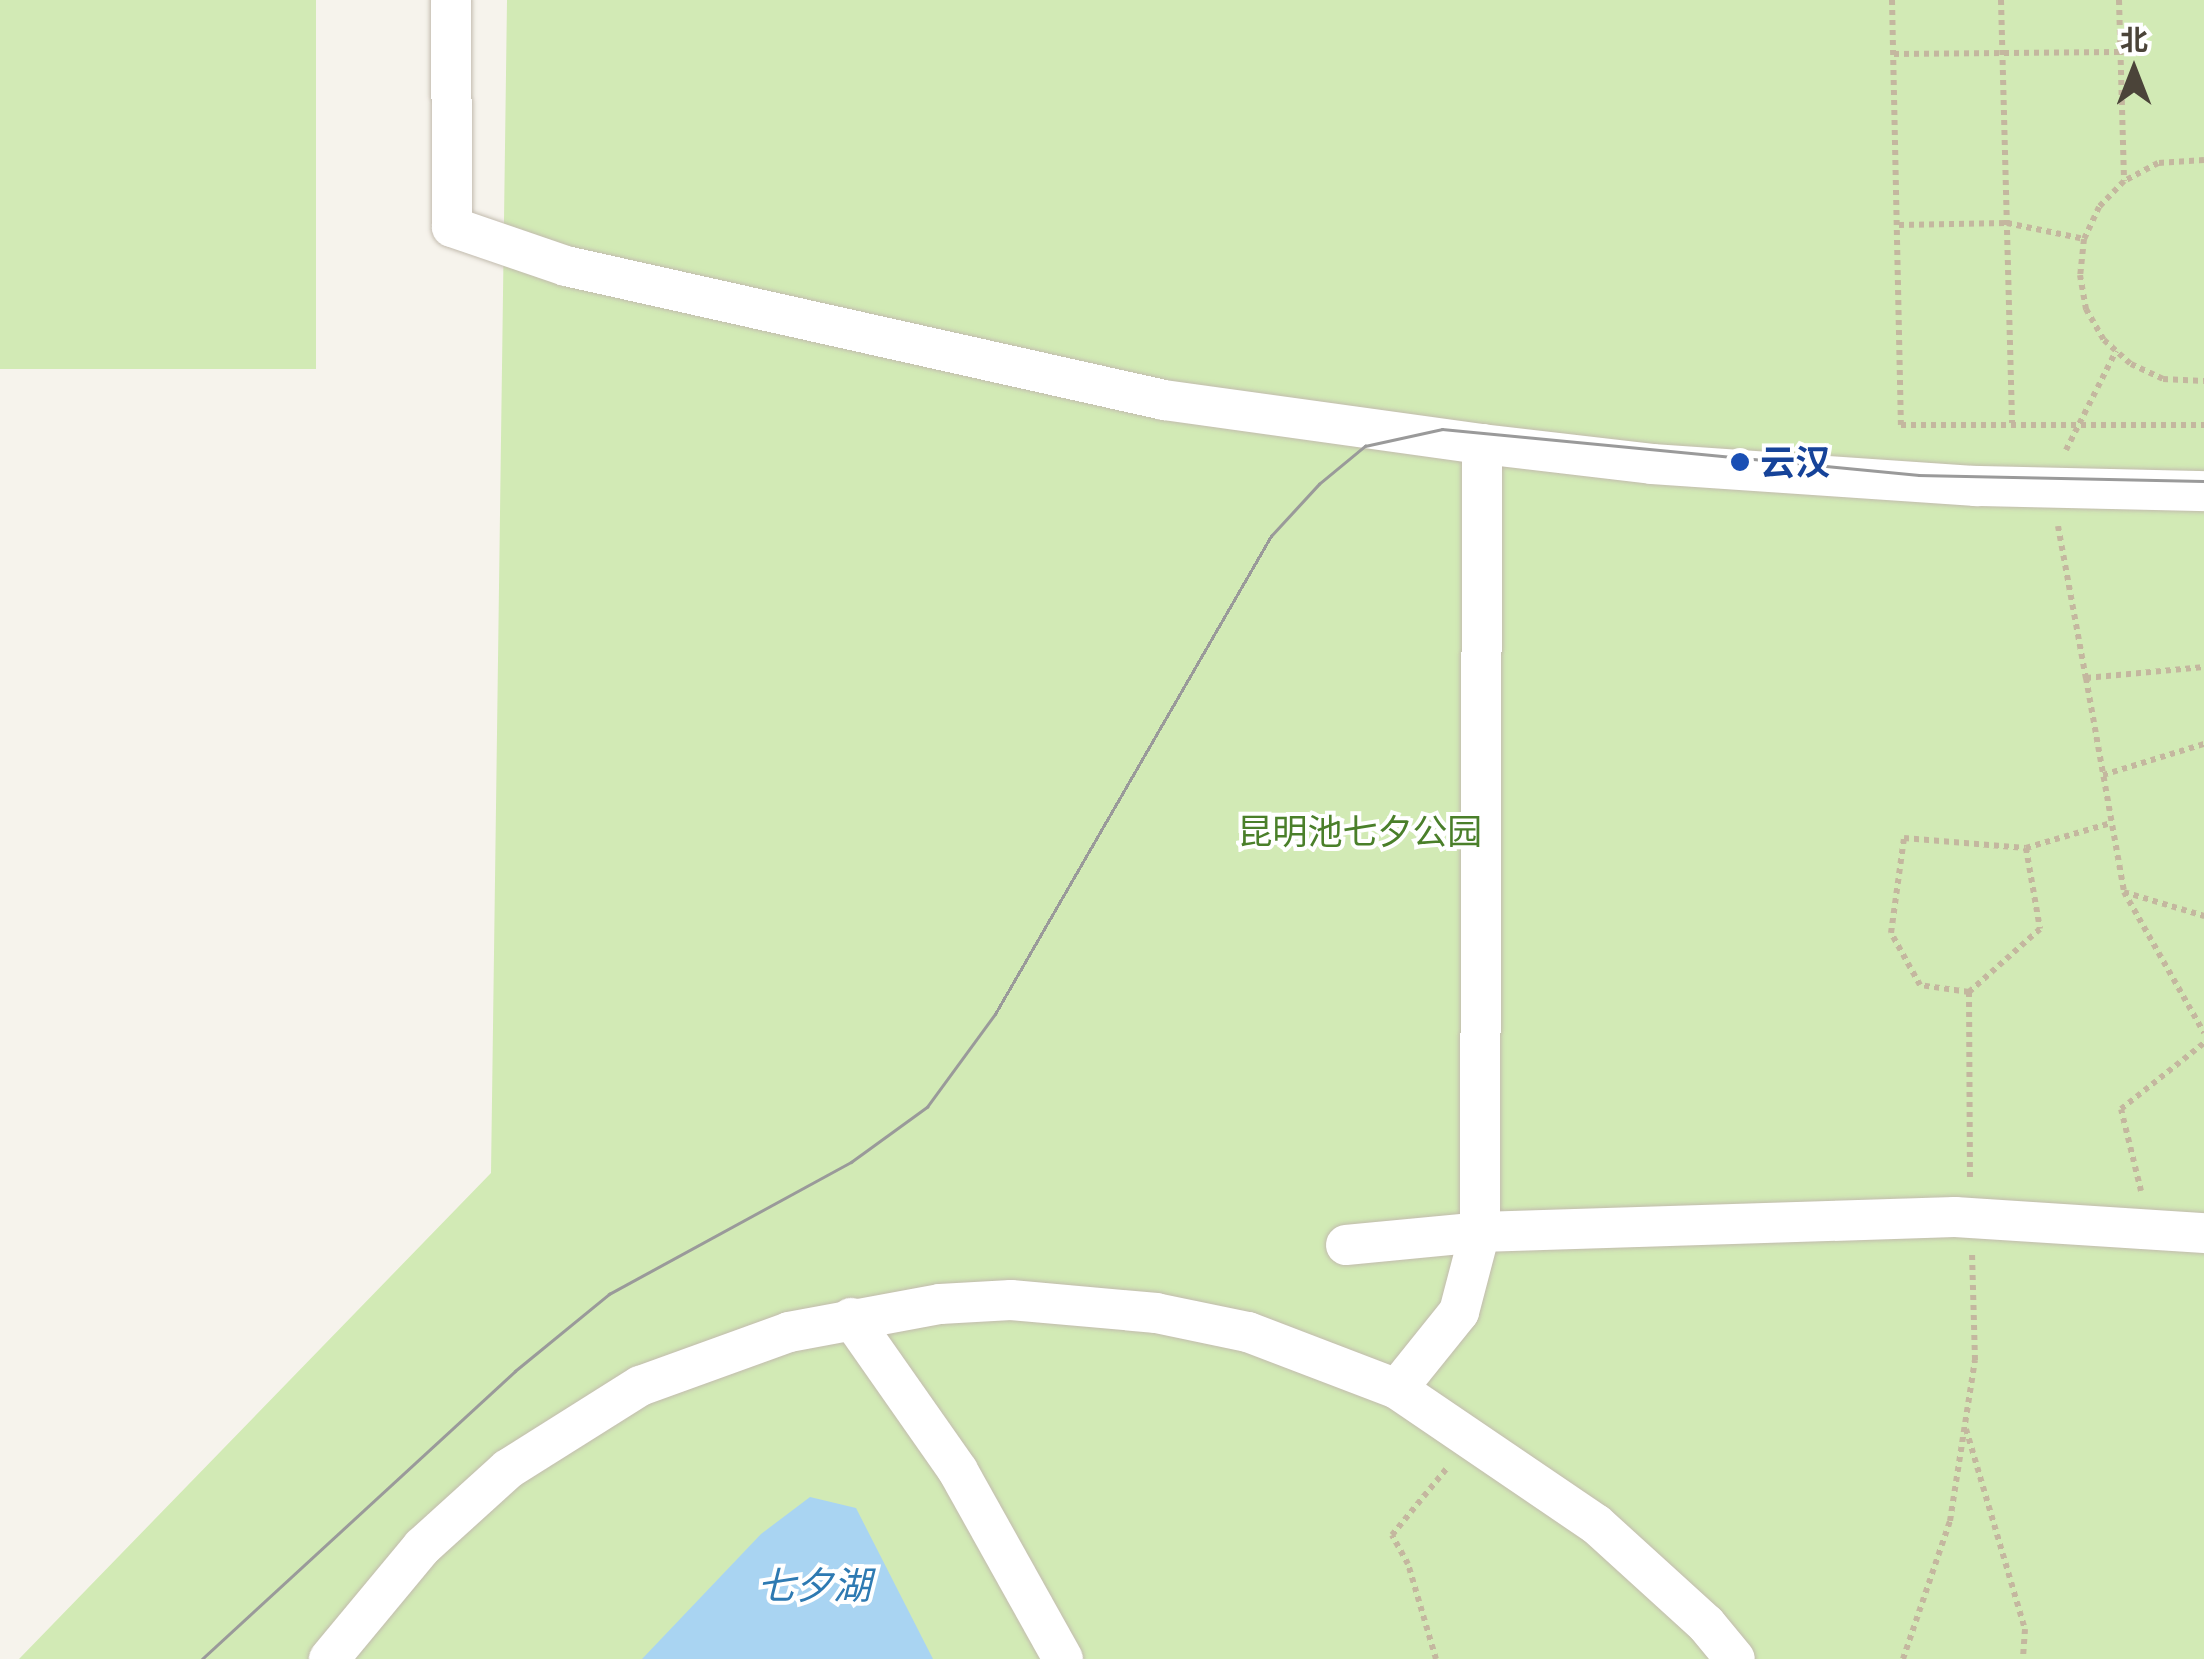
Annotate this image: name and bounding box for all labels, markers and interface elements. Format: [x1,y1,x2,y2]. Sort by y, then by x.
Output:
north arrow [2084,20,2184,120]
text: 北 [2120,24,2148,55]
place label: 云汉 [1760,441,1830,483]
marker: 云汉 [1729,451,1751,473]
park label: 昆明池七夕公园 [1238,810,1482,852]
water label: 七夕湖 [757,1563,871,1609]

